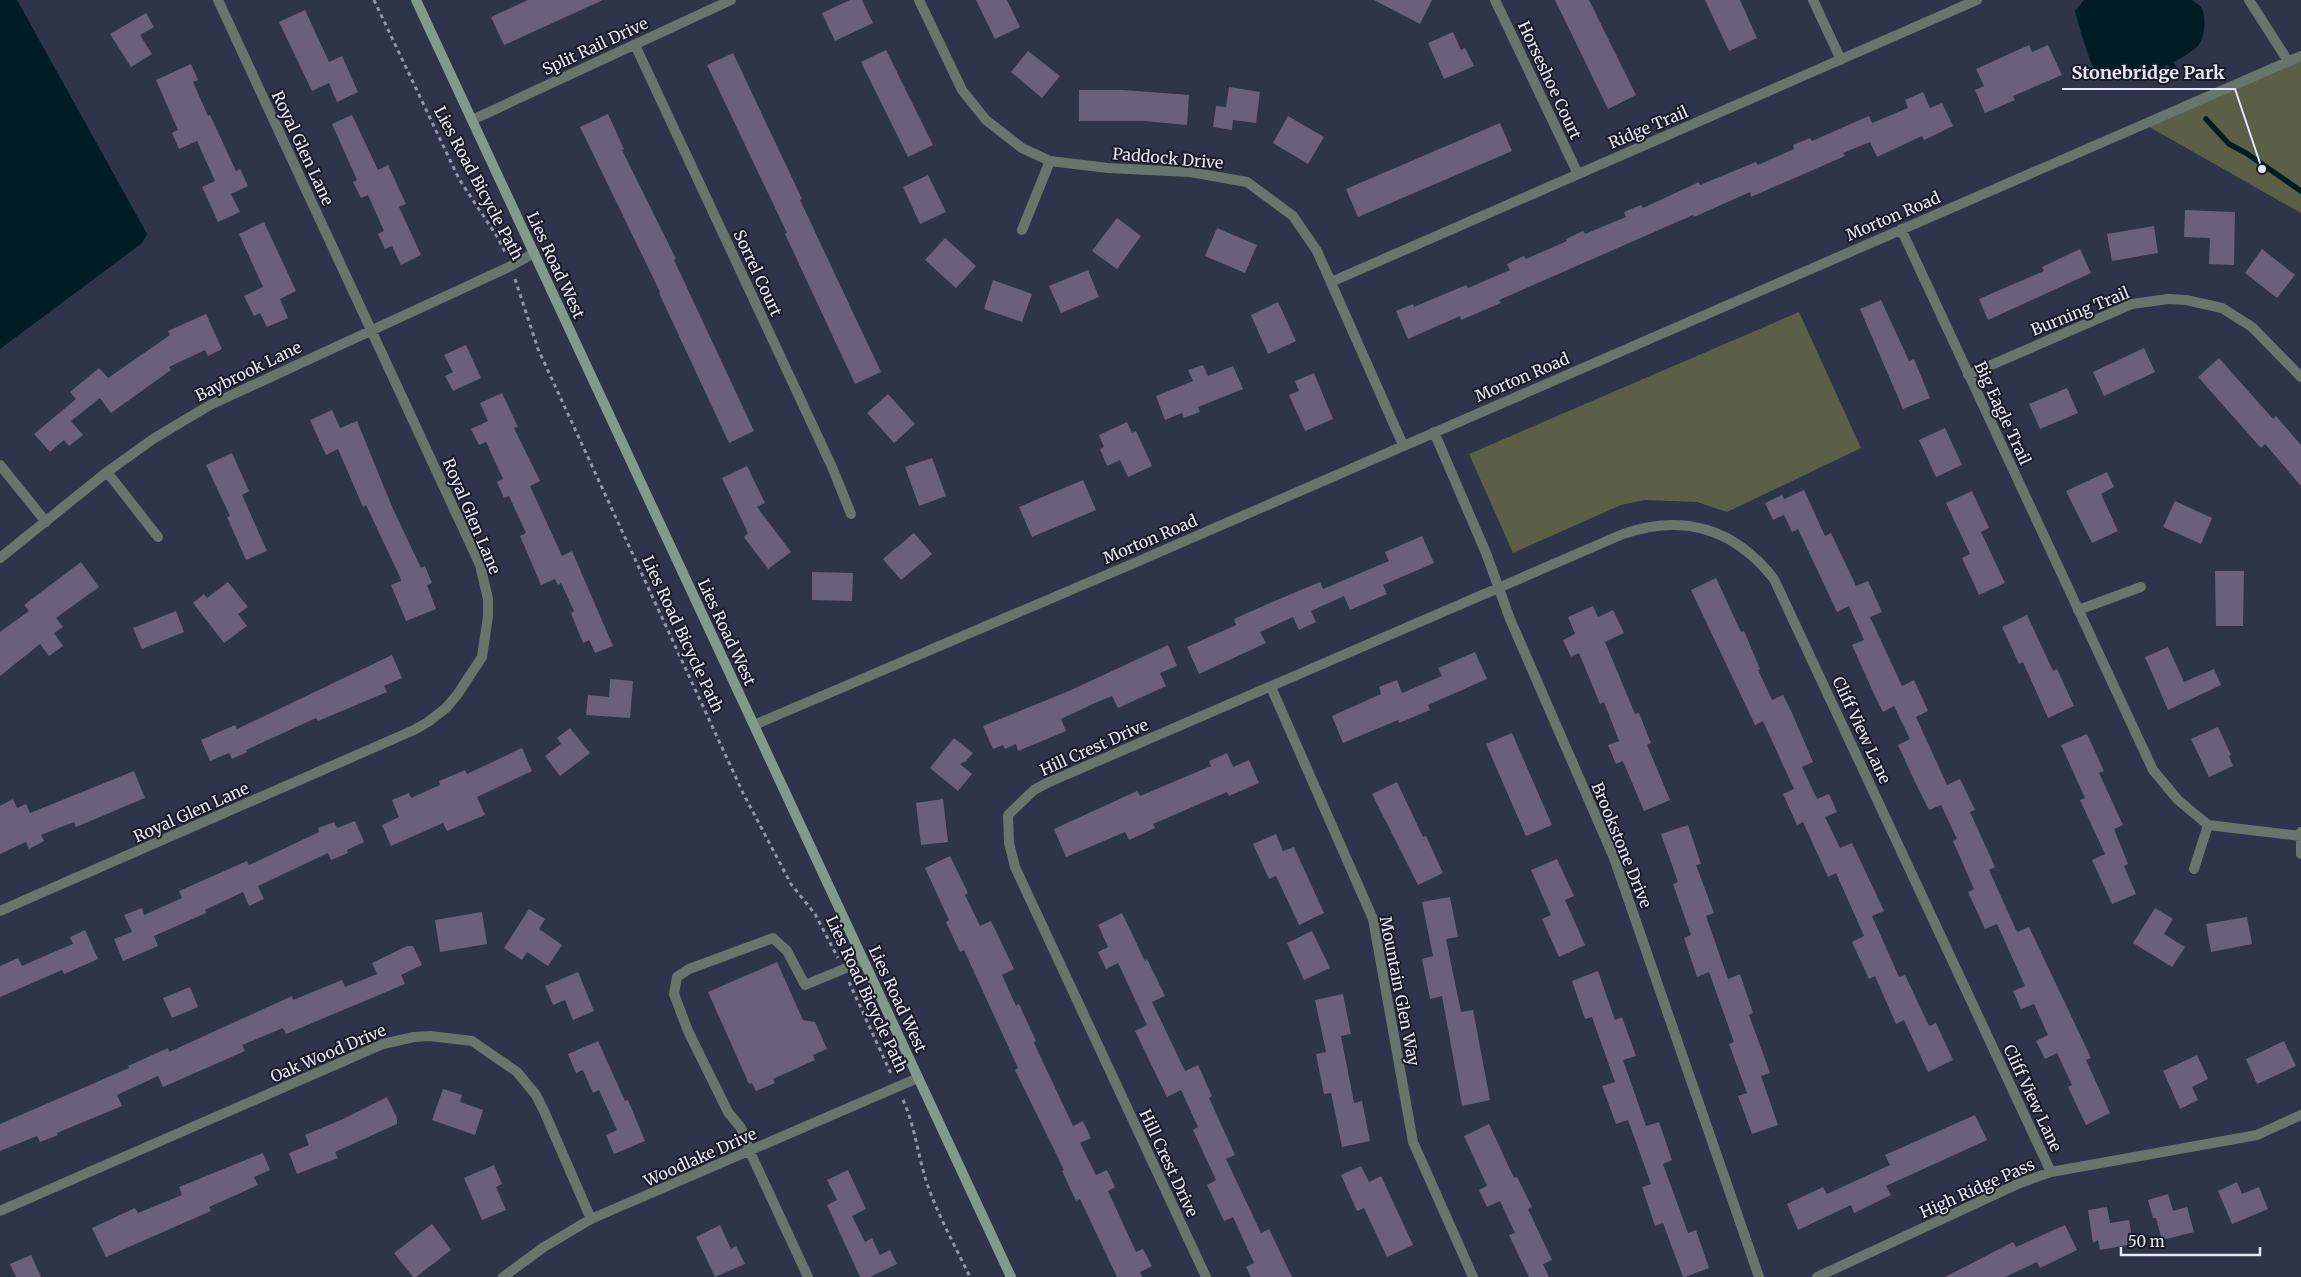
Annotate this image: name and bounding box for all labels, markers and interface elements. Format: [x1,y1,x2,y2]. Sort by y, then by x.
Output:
street label: Split Rail Drive [539,13,651,79]
street label: Horseshoe Court [1514,18,1586,143]
callout: Stonebridge Park [2062,56,2235,89]
text: Stonebridge Park [2071,61,2225,84]
street label: Royal Glen Lane [268,88,338,208]
street label: Ridge Trail [1605,101,1691,153]
street label: Lies Road Bicycle Path [430,103,528,264]
street label: Paddock Drive [1112,143,1224,173]
street label: Morton Road [1843,187,1944,245]
street label: Lies Road West [523,208,590,322]
street label: Sorrel Court [729,227,787,320]
street label: Burning Trail [2028,282,2132,340]
street label: Baybrook Lane [192,337,304,405]
street label: Morton Road [1472,348,1573,406]
street label: Big Eagle Trail [1970,358,2036,468]
street label: Royal Glen Lane [439,455,505,577]
street label: Morton Road [1100,510,1201,568]
street label: Lies Road Bicycle Path [638,552,728,716]
street label: Lies Road West [694,575,761,689]
street label: Cliff View Lane [1828,673,1896,787]
street label: Hill Crest Drive [1037,714,1151,780]
street label: Royal Glen Lane [130,778,252,846]
street label: Brookstone Drive [1588,779,1656,911]
street label: Lies Road Bicycle Path [822,912,912,1076]
street label: Mountain Glen Way [1376,914,1424,1068]
street label: Lies Road West [865,942,932,1056]
street label: Oak Wood Drive [267,1020,389,1086]
street label: Cliff View Lane [1999,1041,2067,1155]
street label: Hill Crest Drive [1135,1106,1203,1220]
street label: Woodlake Drive [640,1123,760,1191]
street label: High Ridge Pass [1916,1154,2038,1222]
scale bar [2121,1224,2260,1256]
text: 50 m [2128,1232,2165,1251]

